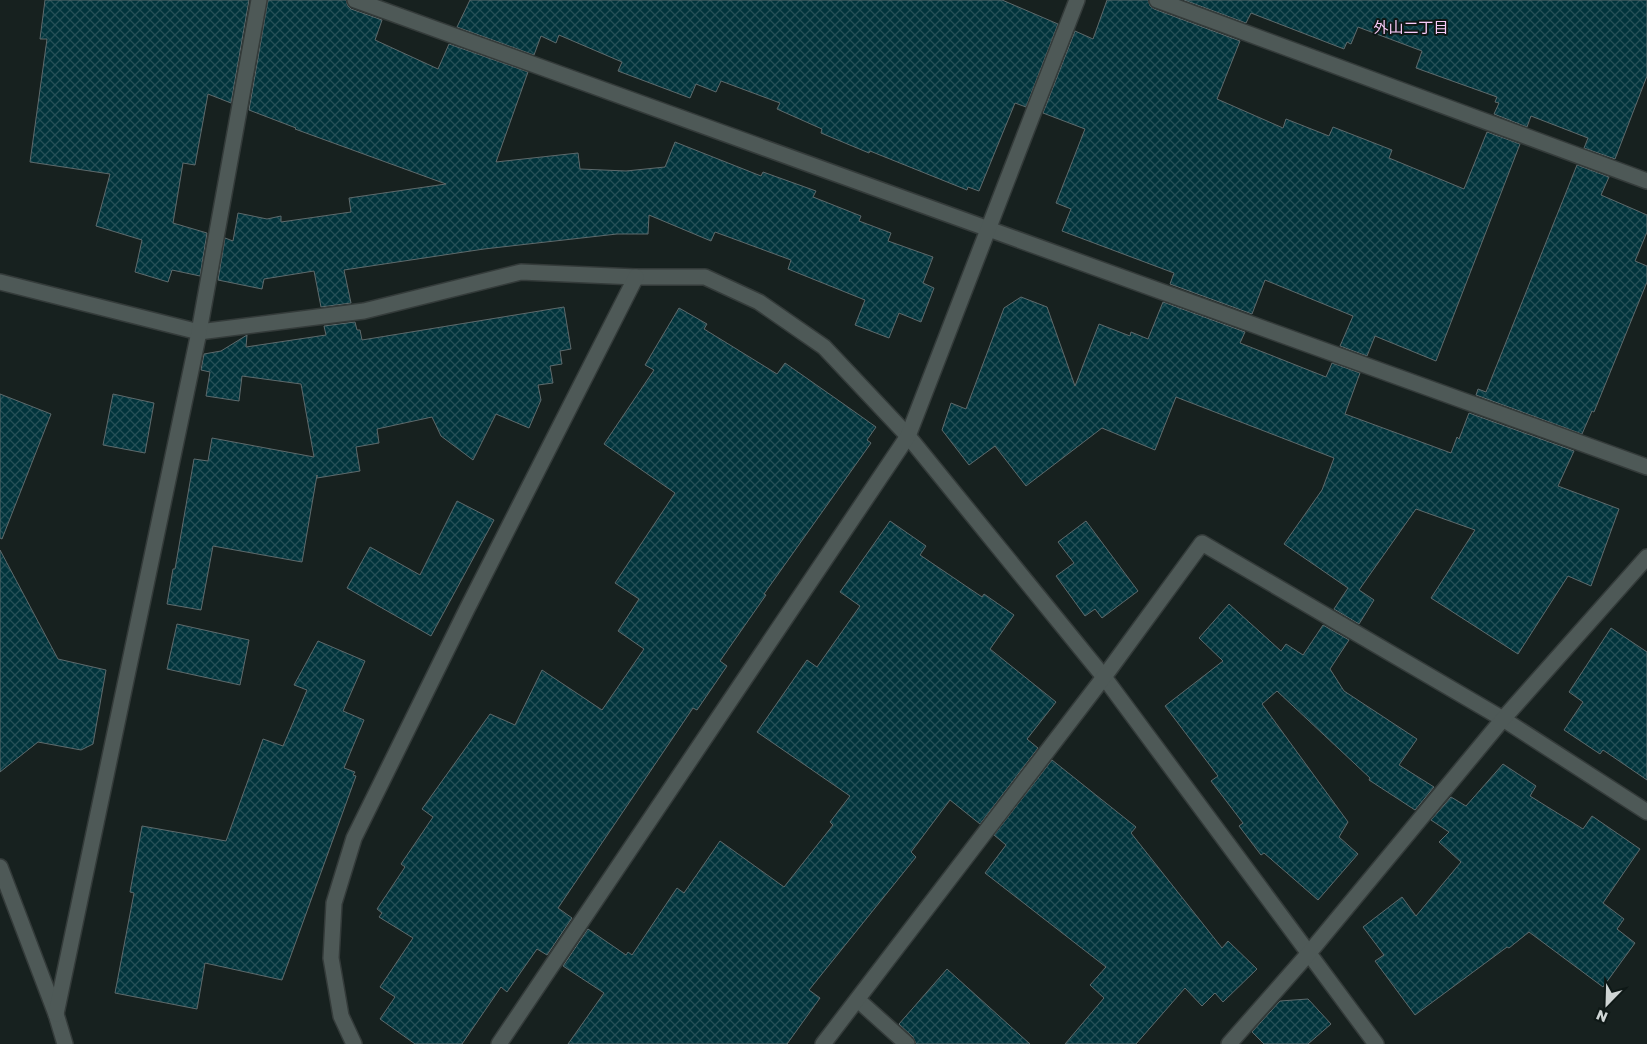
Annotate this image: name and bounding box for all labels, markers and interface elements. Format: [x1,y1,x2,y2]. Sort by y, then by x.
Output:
district label: 外山二丁目 [1373,18,1449,36]
north arrow [1582,979,1632,1029]
text: N [1594,1007,1610,1026]

